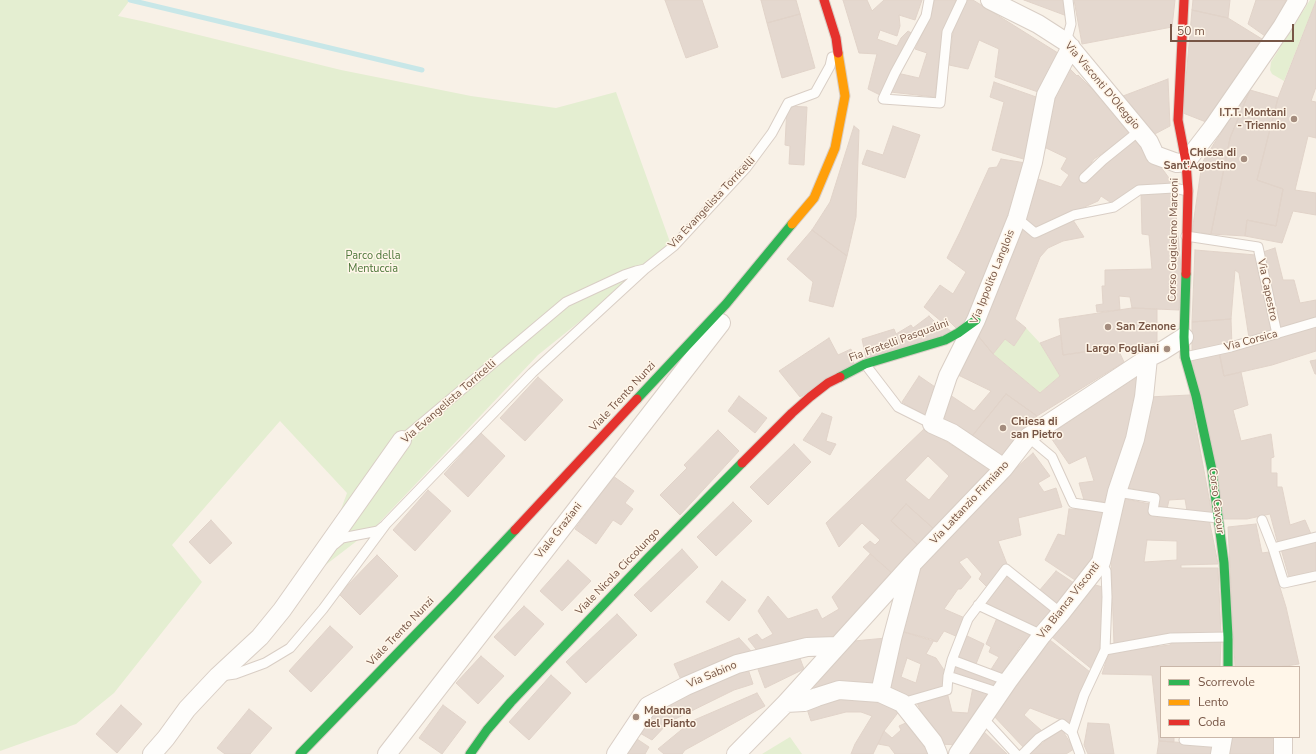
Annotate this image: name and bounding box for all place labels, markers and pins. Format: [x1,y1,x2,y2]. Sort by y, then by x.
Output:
place label: I.T.T. Montani - Triennio [1219,106,1286,132]
marker: I.T.T. Montani - Triennio [1289,114,1299,124]
place label: Chiesa di Sant'Agostino [1163,146,1236,172]
marker: Chiesa di Sant'Agostino [1239,154,1249,164]
place label: San Zenone [1116,320,1176,334]
marker: San Zenone [1103,322,1113,332]
place label: Largo Fogliani [1086,342,1159,356]
marker: Largo Fogliani [1162,344,1172,354]
place label: Chiesa di san Pietro [1011,415,1062,441]
marker: Chiesa di san Pietro [998,423,1008,433]
place label: Madonna del Pianto [644,704,696,730]
marker: Madonna del Pianto [631,712,641,722]

